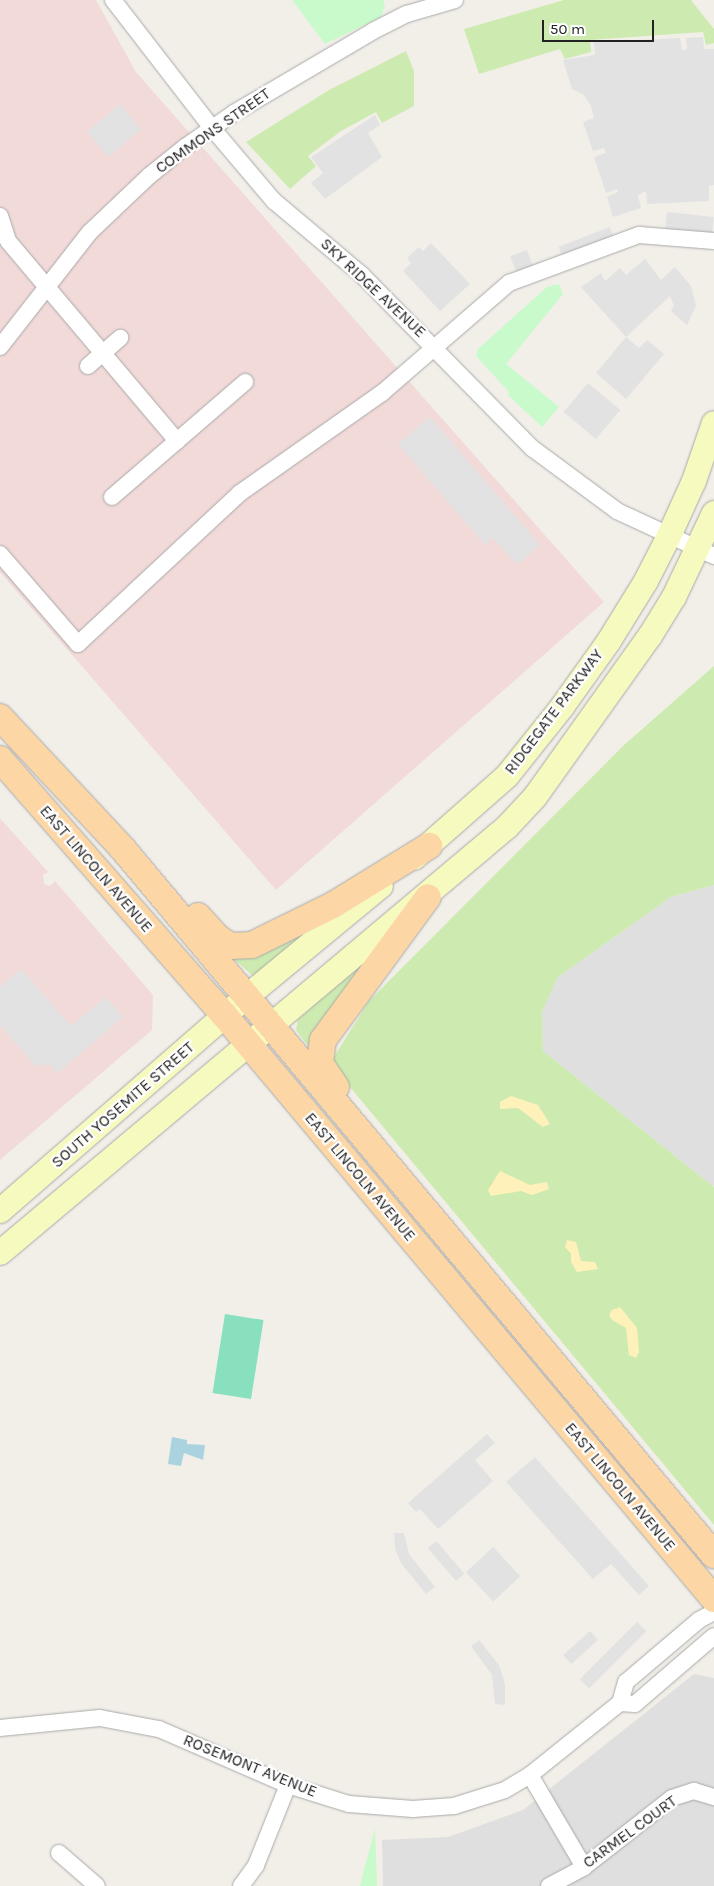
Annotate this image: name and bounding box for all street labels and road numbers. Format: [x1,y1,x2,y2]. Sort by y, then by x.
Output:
street label: COMMONS STREET [152,84,274,178]
street label: SKY RIDGE AVENUE [316,234,430,342]
street label: RIDGEGATE PARKWAY [501,646,607,778]
street label: EAST LINCOLN AVENUE [36,802,156,936]
street label: SOUTH YOSEMITE STREET [48,1038,198,1172]
street label: EAST LINCOLN AVENUE [301,1109,419,1245]
street label: EAST LINCOLN AVENUE [561,1419,679,1555]
street label: ROSEMONT AVENUE [180,1730,320,1802]
street label: CARMEL COURT [579,1792,681,1872]

